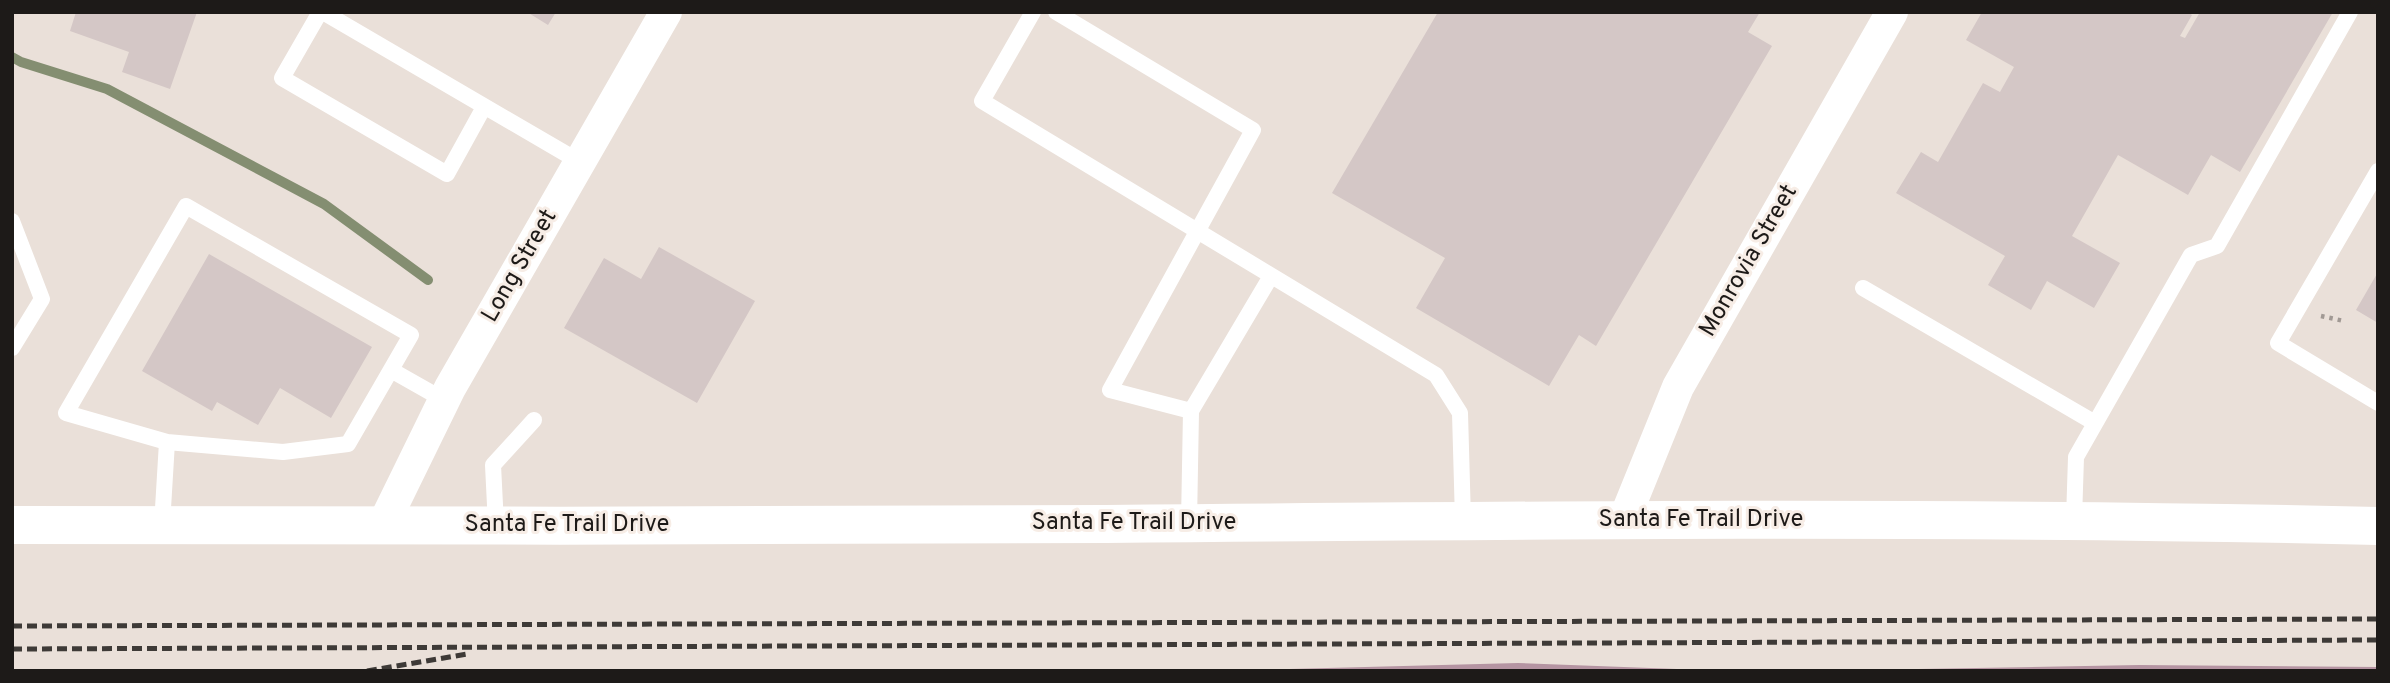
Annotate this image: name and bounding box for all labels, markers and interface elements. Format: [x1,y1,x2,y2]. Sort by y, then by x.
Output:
street label: Monrovia Street [1693,179,1805,343]
street label: Long Street [476,204,564,328]
street label: Santa Fe Trail Drive [1599,505,1803,535]
street label: Santa Fe Trail Drive [1032,508,1236,538]
street label: Santa Fe Trail Drive [465,510,669,540]

